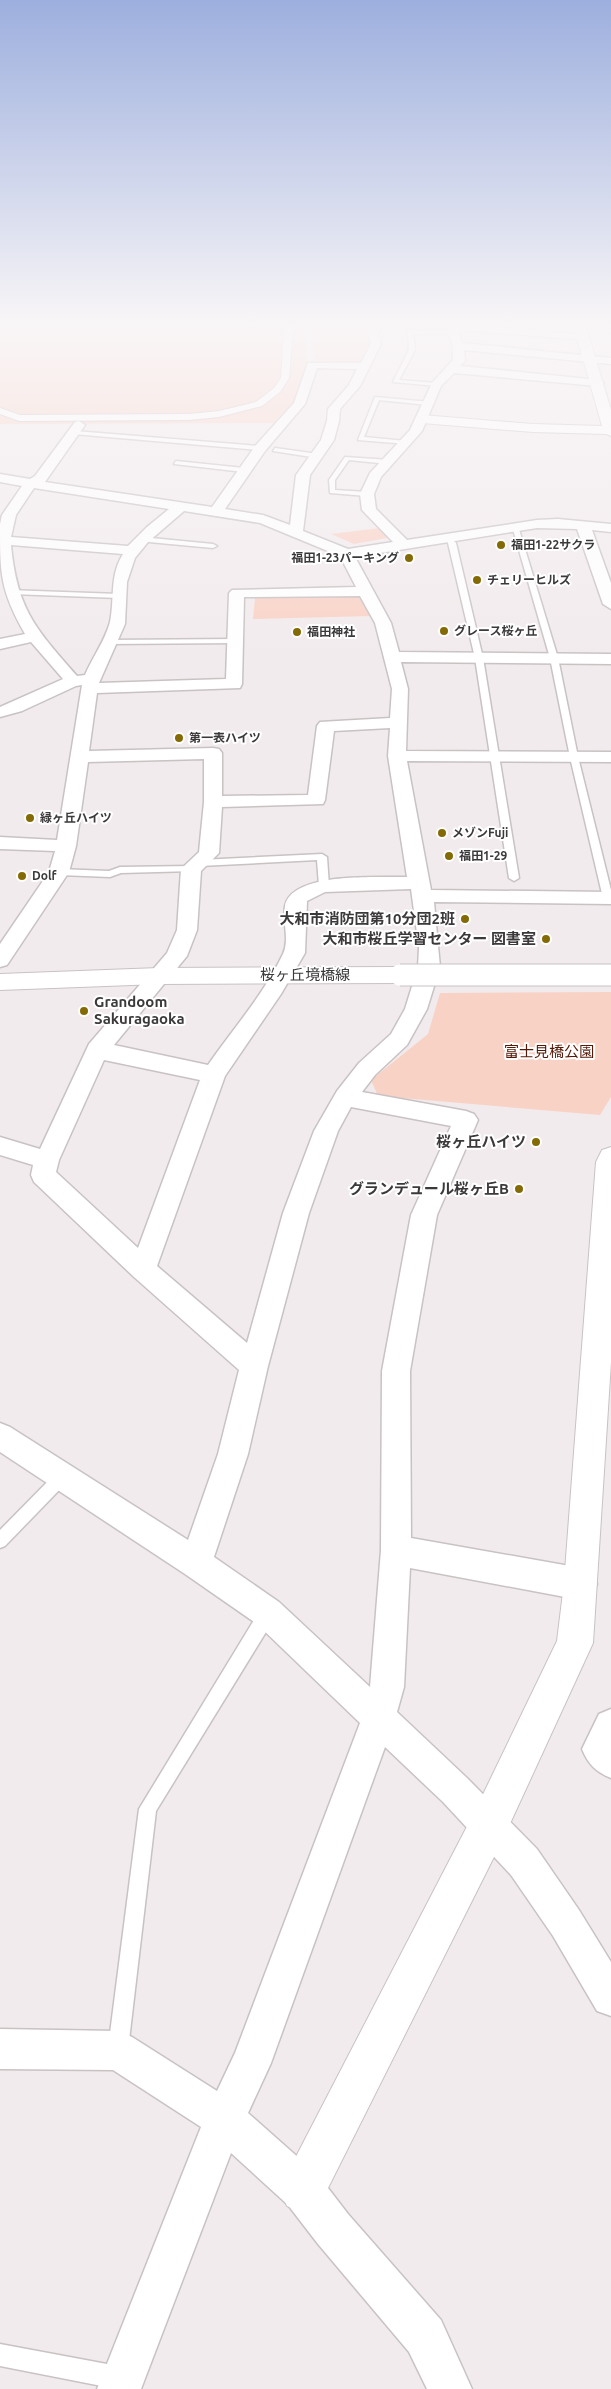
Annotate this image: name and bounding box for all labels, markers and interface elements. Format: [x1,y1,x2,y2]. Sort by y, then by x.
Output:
place label: 福田1-22サクラ [511,538,595,551]
marker: 福田1-22サクラ [495,539,507,551]
place label: 福田1-23パーキング [291,551,399,564]
marker: 福田1-23パーキング [403,552,415,564]
place label: チェリーヒルズ [487,573,571,586]
marker: チェリーヒルズ [471,574,483,586]
place label: グレース桜ヶ丘 [454,624,537,637]
place label: 福田神社 [307,625,355,638]
marker: グレース桜ヶ丘 [438,625,450,637]
marker: 福田神社 [291,626,303,638]
place label: 第一表ハイツ [189,731,261,744]
marker: 第一表ハイツ [173,732,185,744]
place label: 緑ヶ丘ハイツ [40,811,112,824]
marker: 緑ヶ丘ハイツ [24,812,36,824]
place label: メゾンFuji [452,826,508,839]
marker: メゾンFuji [436,827,448,839]
place label: 福田1-29 [459,849,507,862]
marker: 福田1-29 [443,850,455,862]
place label: Dolf [32,869,58,882]
marker: Dolf [16,870,28,882]
place label: 大和市消防団第10分団2班 [280,910,455,927]
marker: 大和市消防団第10分団2班 [459,913,471,925]
place label: 大和市桜丘学習センター 図書室 [322,930,536,947]
marker: 大和市桜丘学習センター 図書室 [540,933,552,945]
street label: 桜ヶ丘境橋線 [260,966,350,983]
place label: Grandoom Sakuragaoka [94,993,185,1027]
marker: Grandoom Sakuragaoka [78,1005,90,1017]
park label: 富士見橋公園 [504,1043,594,1060]
place label: 桜ヶ丘ハイツ [436,1133,526,1150]
marker: 桜ヶ丘ハイツ [530,1136,542,1148]
place label: グランデュール桜ヶ丘B [349,1180,509,1197]
marker: グランデュール桜ヶ丘B [513,1183,525,1195]

